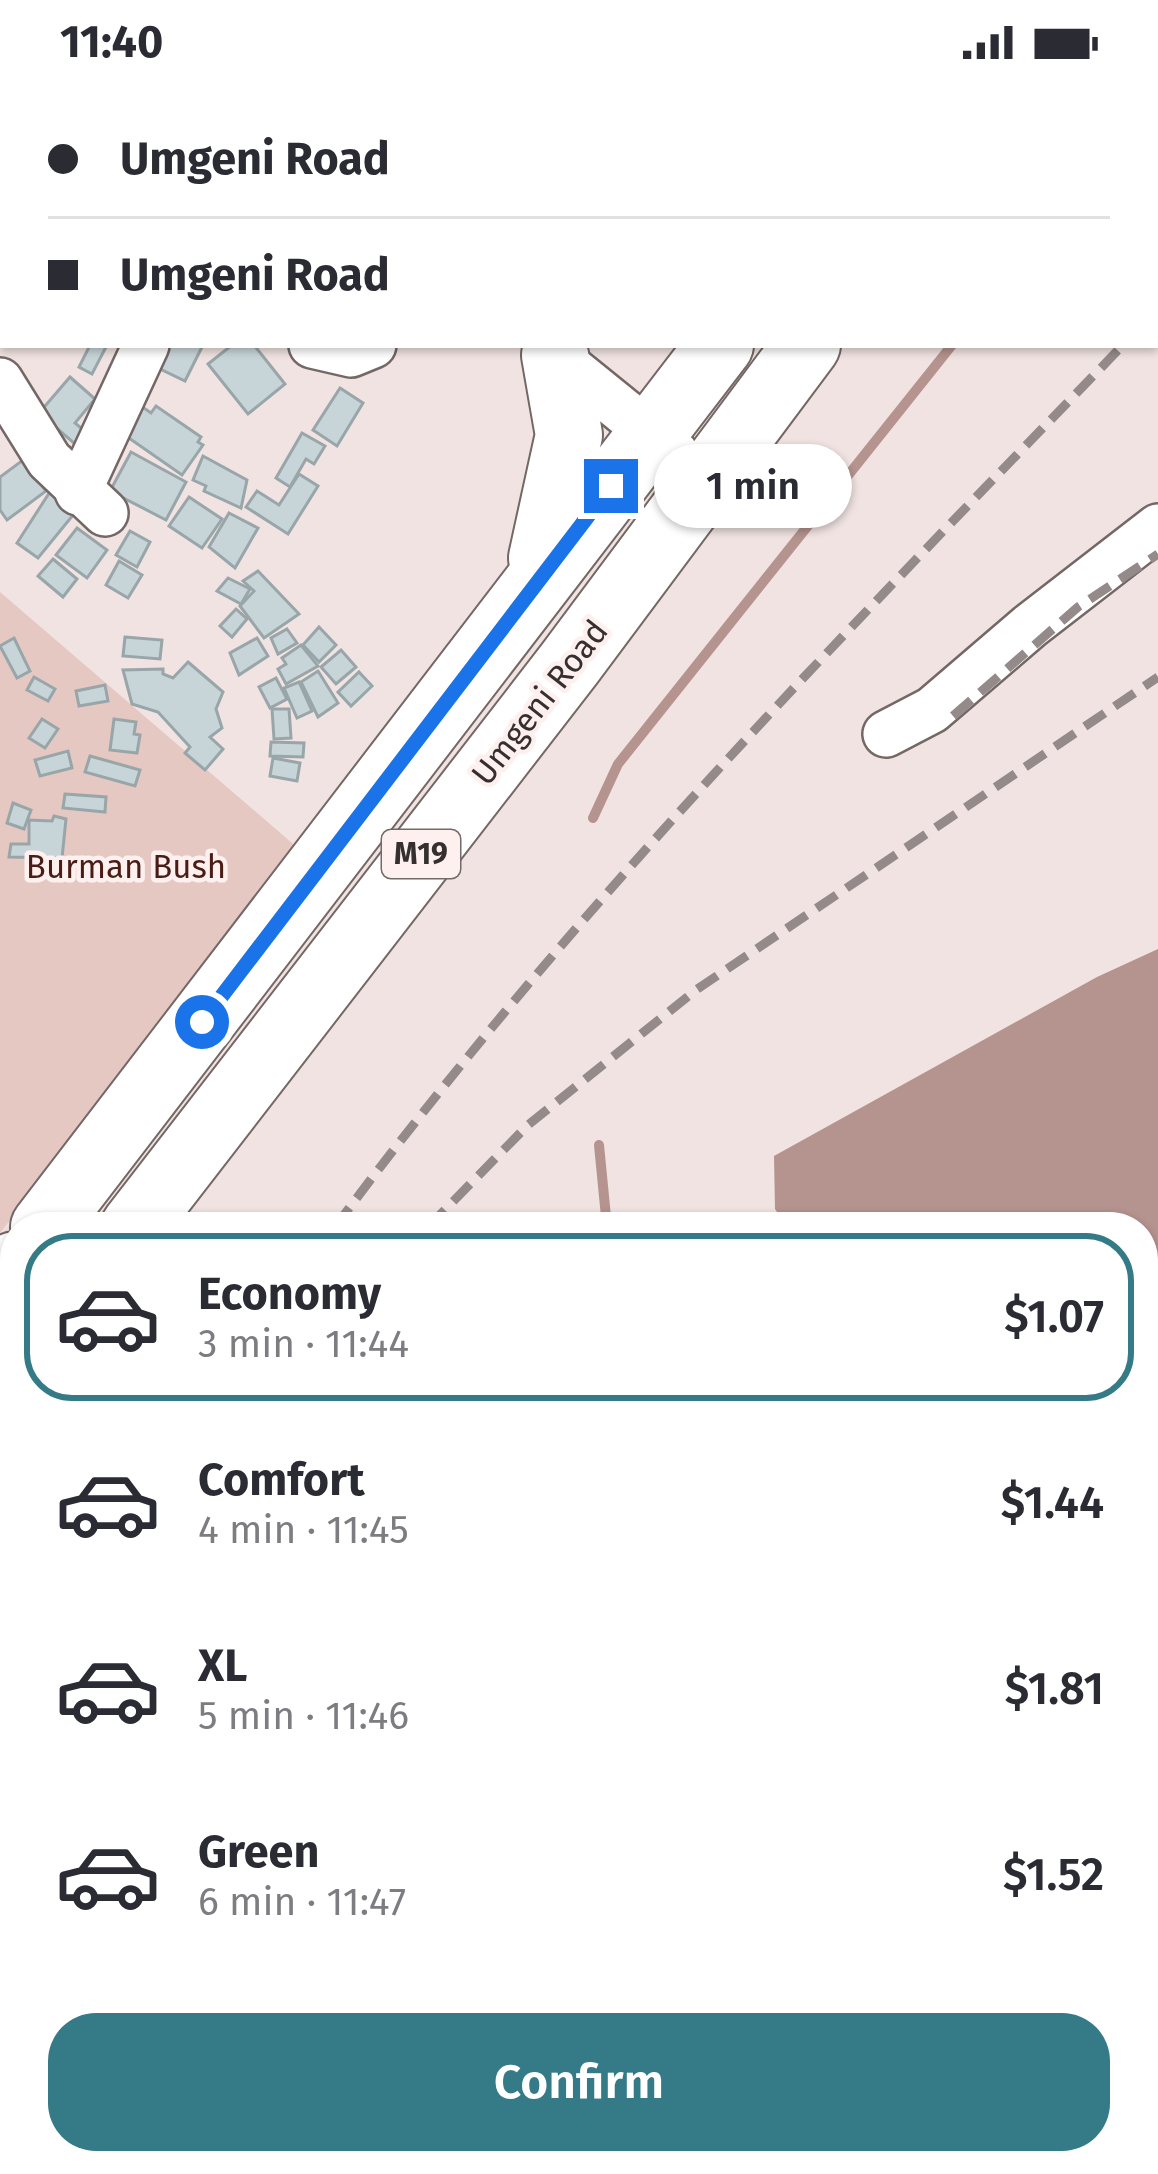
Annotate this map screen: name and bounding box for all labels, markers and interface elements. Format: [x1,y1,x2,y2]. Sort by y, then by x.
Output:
text: 11:40 [60,15,163,69]
text: Umgeni Road [120,132,390,186]
text: Umgeni Road [120,248,390,302]
callout: 1 min [653,444,851,528]
route end [584,459,638,513]
text: 1 min [706,463,800,509]
street label: Umgeni Road [463,612,617,793]
road number: M19 [382,830,460,878]
park label: Burman Bush [26,847,226,887]
route start [175,995,229,1049]
icon: car [54,1263,162,1371]
text: Economy [198,1267,381,1321]
text: $1.07 [1004,1290,1104,1344]
text: 3 min · 11:44 [198,1321,409,1367]
icon: car [54,1449,162,1557]
text: Comfort [198,1453,365,1507]
text: $1.44 [1001,1476,1104,1530]
text: 4 min · 11:45 [198,1507,409,1553]
icon: car [54,1635,162,1743]
text: XL [198,1639,247,1693]
text: $1.81 [1005,1662,1104,1716]
text: 5 min · 11:46 [198,1693,409,1739]
icon: car [54,1821,162,1929]
text: Green [198,1825,319,1879]
text: $1.52 [1003,1848,1104,1902]
text: 6 min · 11:47 [198,1879,406,1925]
button: Confirm [48,2013,1110,2151]

